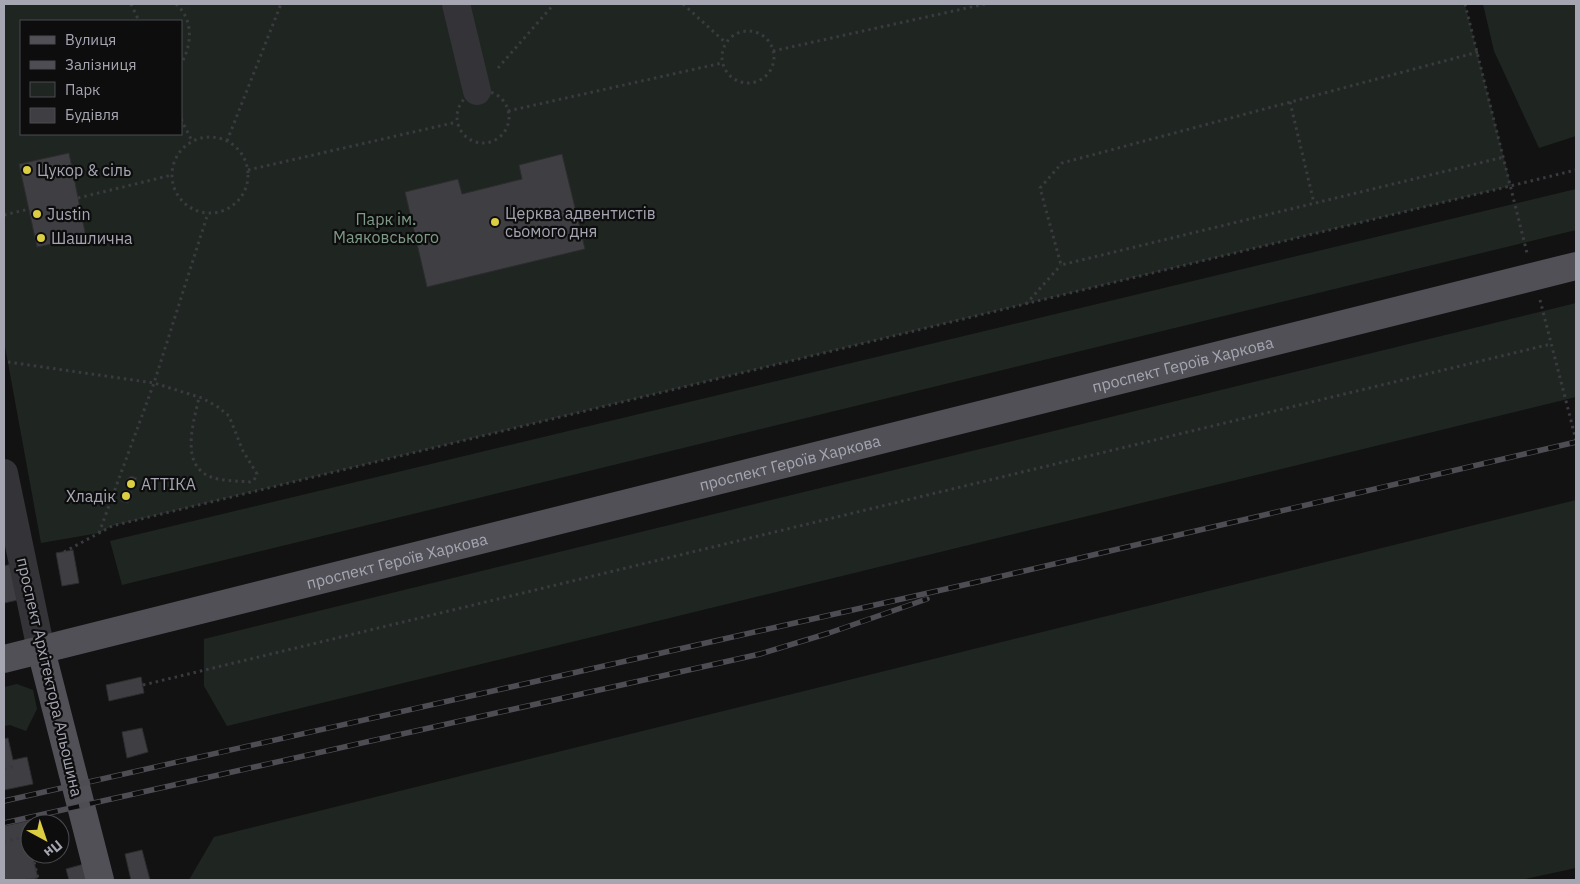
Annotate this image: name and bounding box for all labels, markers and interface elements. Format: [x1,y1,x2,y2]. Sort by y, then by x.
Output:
legend [20,20,182,135]
text: Вулиця [65,30,116,49]
text: Залізниця [65,55,136,74]
text: Парк [65,80,100,99]
text: Будівля [65,105,119,124]
place label: Цукор & сіль [37,160,131,180]
marker: Цукор & сіль [21,164,33,176]
place label: Церква адвентистів сьомого дня [505,203,656,241]
place label: Justin [47,204,91,224]
marker: Justin [31,208,43,220]
park label: Парк ім. Маяковського [333,209,439,247]
marker: Церква адвентистів сьомого дня [489,216,501,228]
place label: Шашлична [51,228,133,248]
marker: Шашлична [35,232,47,244]
street label: проспект Героїв Харкова [1090,332,1276,397]
street label: проспект Героїв Харкова [697,430,883,495]
place label: АТТІКА [141,474,196,494]
marker: АТТІКА [125,478,137,490]
place label: Хладік [66,486,116,506]
marker: Хладік [120,490,132,502]
street label: проспект Героїв Харкова [304,528,490,593]
street label: проспект Архітектора Альошина [13,556,87,799]
north arrow [20,814,70,864]
text: Пн [40,836,66,862]

